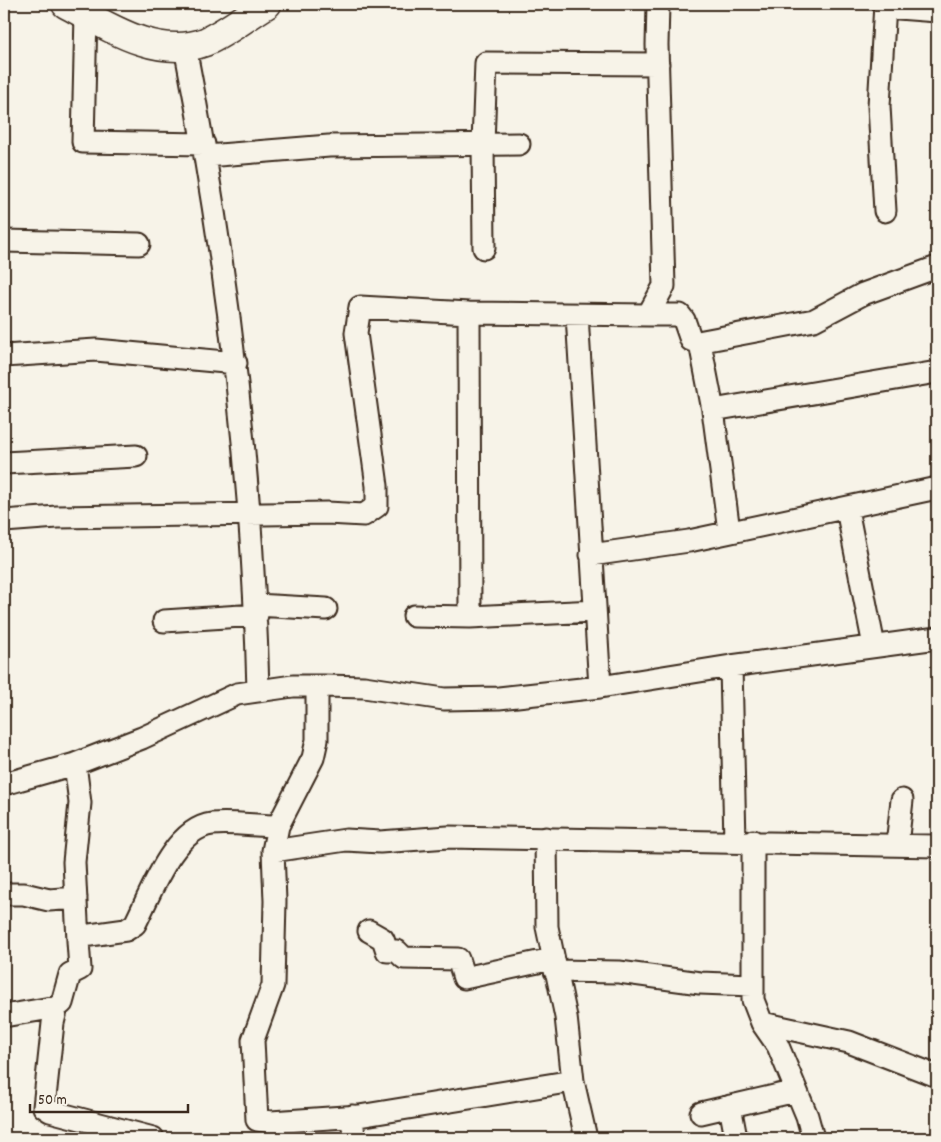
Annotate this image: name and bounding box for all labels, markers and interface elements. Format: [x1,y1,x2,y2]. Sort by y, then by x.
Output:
scale bar [30,1082,188,1114]
text: 50 m [38,1090,67,1112]

